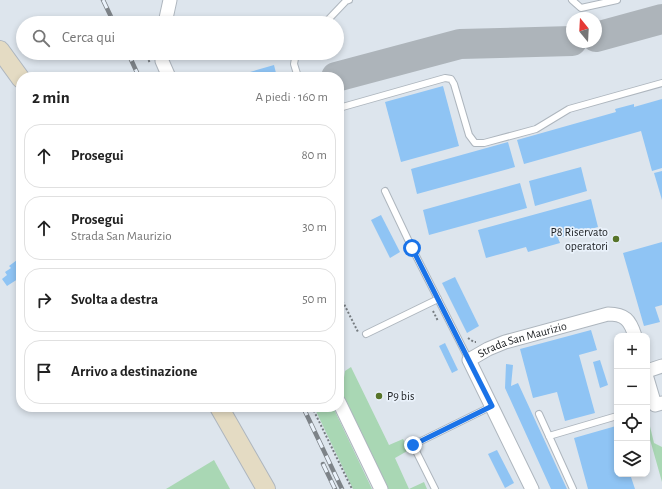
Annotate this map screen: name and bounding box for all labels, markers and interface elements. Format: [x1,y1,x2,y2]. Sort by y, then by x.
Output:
north arrow [566,12,602,48]
search box [16,16,344,60]
icon: search [30,27,52,49]
text: Cerca qui [62,30,115,45]
text: 2 min [32,89,70,106]
text: A piedi · 160 m [255,91,328,104]
icon: ahead [33,145,55,167]
text: Prosegui [71,148,124,163]
text: 80 m [301,149,327,162]
text: Prosegui [71,212,124,227]
icon: ahead [33,217,55,239]
text: 30 m [302,221,327,234]
place label: P8 Riservato operatori [551,226,608,252]
text: Strada San Maurizio [71,230,172,243]
marker: P8 Riservato operatori [611,234,621,244]
route start [403,239,421,257]
icon: right [33,289,55,311]
text: Svolta a destra [71,292,158,307]
text: 50 m [302,293,327,306]
street label: Strada San Maurizio [475,319,568,360]
map controls [614,333,650,477]
button: + [614,333,650,369]
icon: arrive [33,361,55,383]
text: Arrivo a destinazione [71,364,197,379]
button: − [614,369,650,405]
place label: P9 bis [387,390,414,402]
marker: P9 bis [374,391,384,401]
button: locate [614,405,650,441]
route end [404,436,422,454]
button: layers [614,441,650,477]

